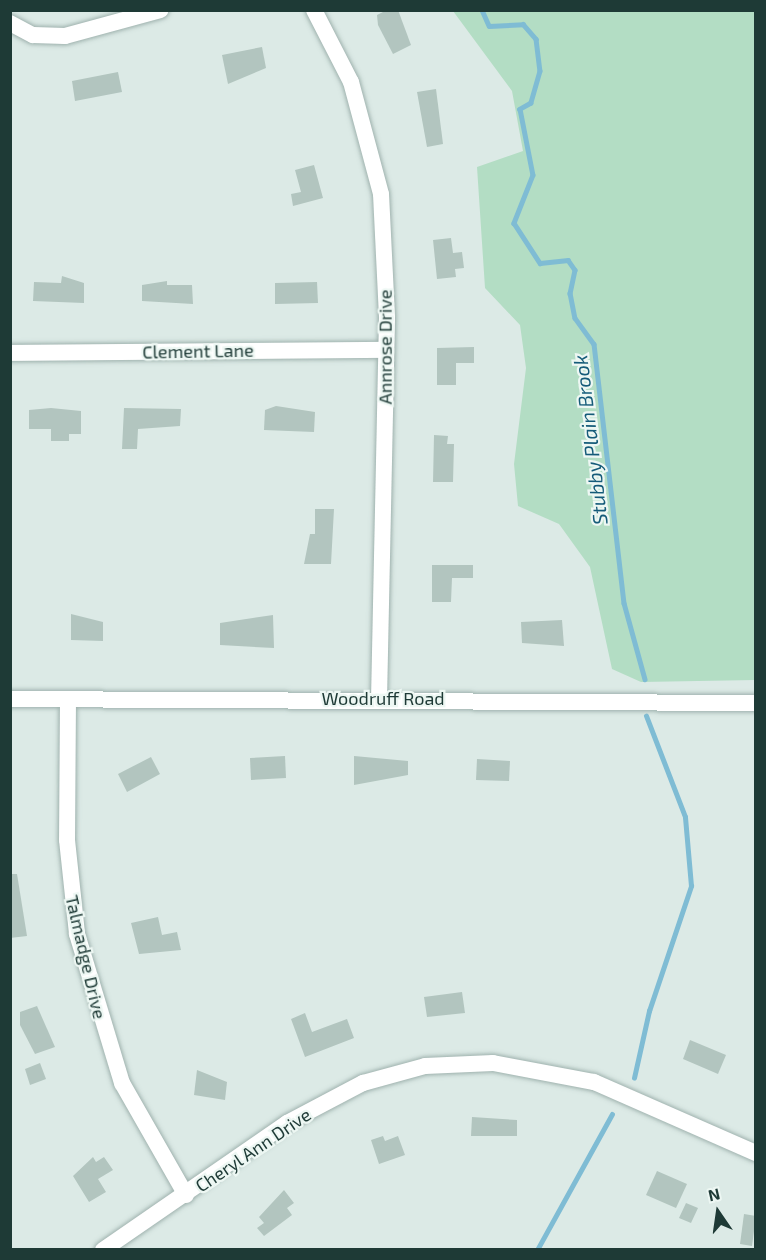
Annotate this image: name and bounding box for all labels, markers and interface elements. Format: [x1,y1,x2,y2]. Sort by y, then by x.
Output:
street label: Annrose Drive [374,290,396,404]
street label: Clement Lane [142,339,254,363]
water label: Stubby Plain Brook [568,354,612,526]
street label: Woodruff Road [321,687,445,709]
street label: Talmadge Drive [61,893,111,1021]
street label: Cheryl Ann Drive [191,1103,315,1197]
north arrow [688,1182,748,1242]
text: N [706,1183,722,1205]

